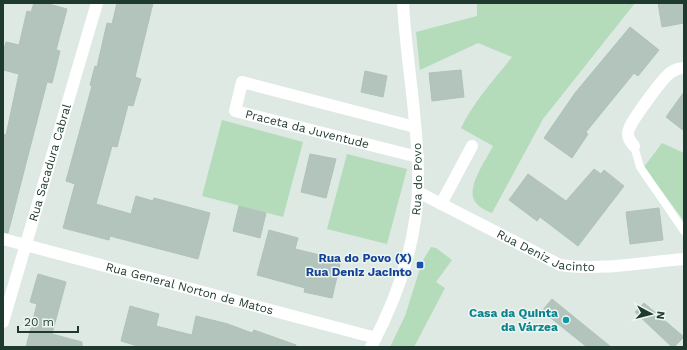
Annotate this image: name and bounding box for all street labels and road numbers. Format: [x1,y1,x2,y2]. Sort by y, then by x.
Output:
street label: Rua Sacadura Cabral [26,102,74,223]
street label: Praceta da Juventude [244,107,371,151]
street label: Rua do Povo [409,142,425,216]
street label: Rua Deniz Jacinto [494,227,595,274]
street label: Rua General Norton de Matos [104,260,275,317]

